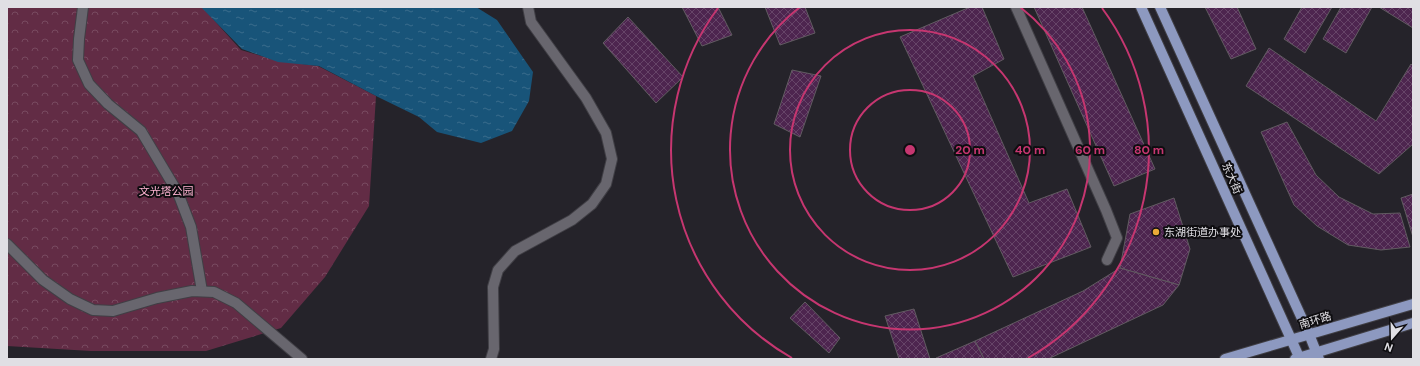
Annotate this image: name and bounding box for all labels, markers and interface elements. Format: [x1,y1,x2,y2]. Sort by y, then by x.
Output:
text: 20 m [955,142,985,158]
text: 40 m [1015,142,1045,158]
text: 60 m [1075,142,1105,158]
text: 80 m [1134,142,1164,158]
centre of rings [903,143,917,157]
street label: 东大街 [1219,160,1245,196]
park label: 文光塔公园 [139,184,194,198]
place label: 东湖街道办事处 [1164,225,1241,239]
marker: 东湖街道办事处 [1151,227,1161,237]
street label: 南环路 [1297,308,1333,332]
north arrow [1372,318,1412,358]
text: N [1382,339,1395,355]

